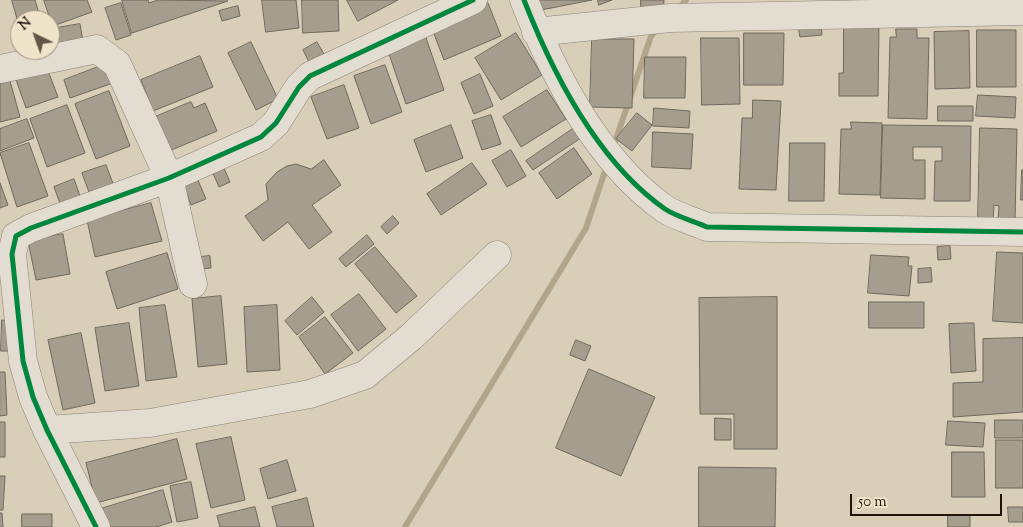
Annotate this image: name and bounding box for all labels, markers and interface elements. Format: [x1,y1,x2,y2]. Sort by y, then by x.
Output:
north arrow [10,10,60,60]
text: N [15,13,36,36]
scale bar [853,484,1006,516]
text: 50 m [858,492,887,513]

